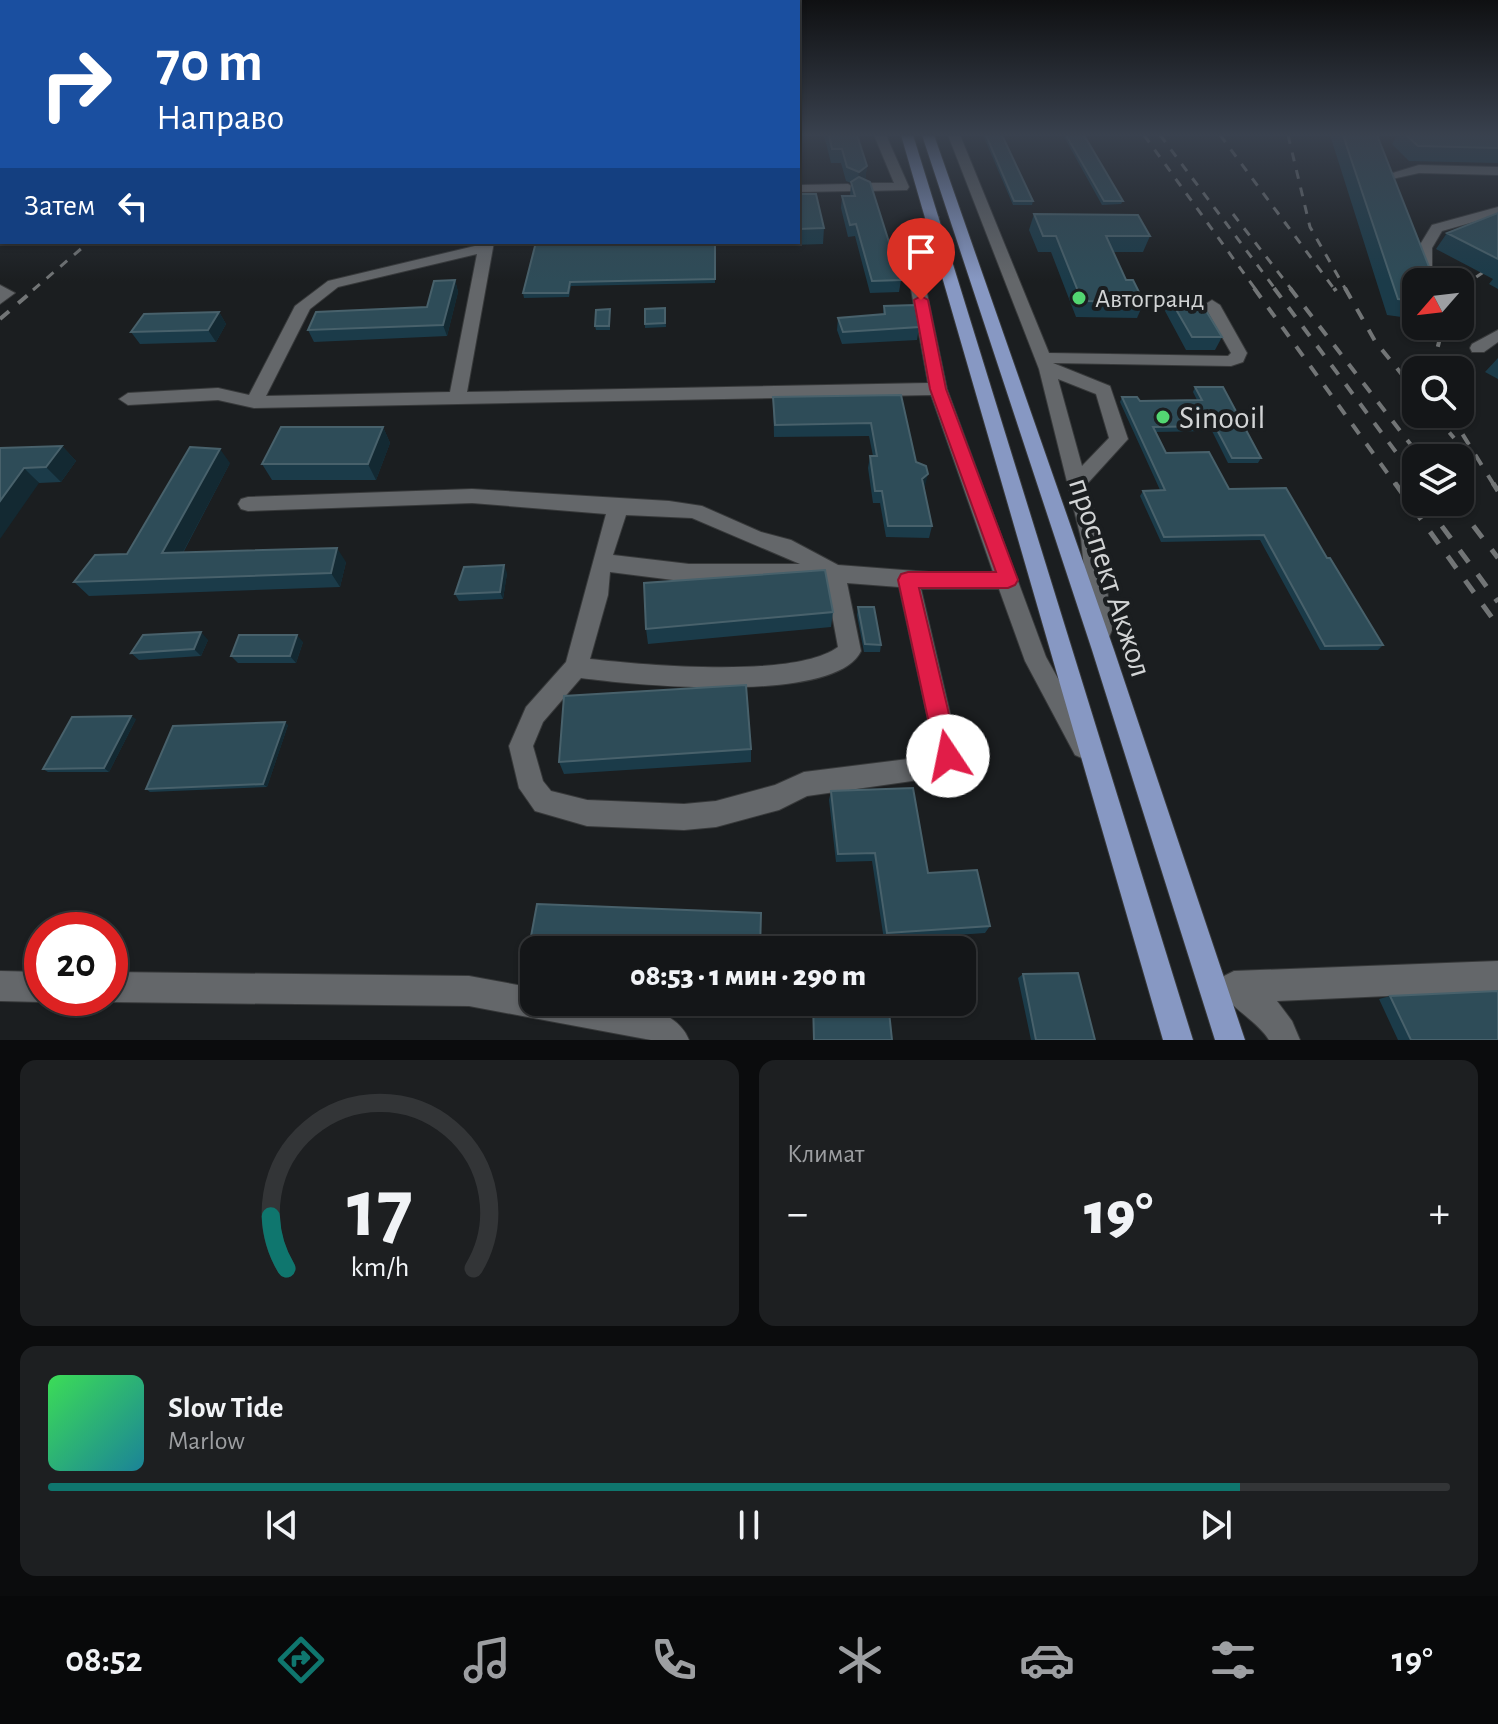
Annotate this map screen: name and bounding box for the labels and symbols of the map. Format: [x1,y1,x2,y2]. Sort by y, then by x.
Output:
pin [887,218,955,300]
north arrow [1402,268,1474,340]
place label: Автогранд [1095,286,1204,312]
marker: Автогранд [1070,289,1088,307]
place label: Sinooil [1179,402,1265,434]
marker: Sinooil [1154,408,1172,426]
street label: проспект Акжол [1063,474,1157,681]
position arrow [906,714,990,798]
speed limit sign: 20 [24,912,128,1016]

